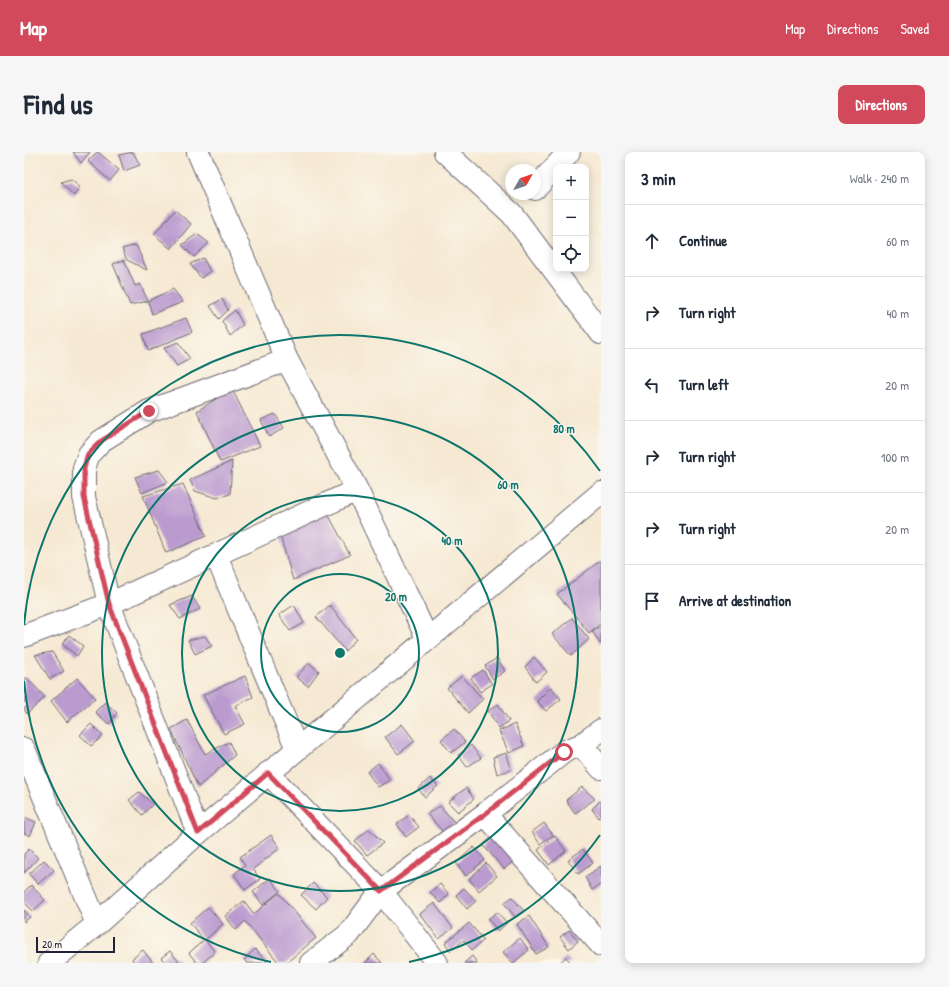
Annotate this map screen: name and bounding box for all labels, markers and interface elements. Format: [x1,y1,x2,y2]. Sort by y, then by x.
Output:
text: Map [20,15,47,41]
text: Map [785,19,805,38]
text: Directions [827,19,878,38]
text: Saved [900,19,929,38]
text: Find us [24,85,93,123]
button: Directions [838,85,925,124]
north arrow [505,164,541,200]
map controls [553,164,589,272]
button: + [553,164,589,200]
text: 3 min [641,167,676,190]
text: Walk · 240 m [850,169,909,187]
button: − [553,200,589,236]
icon: ahead [641,230,663,252]
text: Continue [679,230,727,251]
text: 60 m [886,232,909,250]
button: locate [553,236,589,272]
icon: right [641,302,663,324]
text: Turn right [679,302,735,323]
text: 40 m [886,304,909,322]
icon: left [641,374,663,396]
text: Turn left [679,374,729,395]
text: 20 m [885,376,909,394]
route end [140,402,158,420]
text: 80 m [553,420,575,437]
icon: right [641,446,663,468]
text: Turn right [679,446,735,467]
text: 100 m [881,448,909,466]
text: 60 m [497,476,519,493]
icon: right [641,518,663,540]
text: Turn right [679,518,735,539]
text: 20 m [885,520,909,538]
text: 40 m [442,532,462,549]
text: 20 m [385,588,407,605]
icon: arrive [641,590,663,612]
text: Arrive at destination [679,590,791,611]
centre of rings [333,646,347,660]
route start [555,743,573,761]
scale bar [36,935,115,954]
text: 20 m [42,937,62,951]

